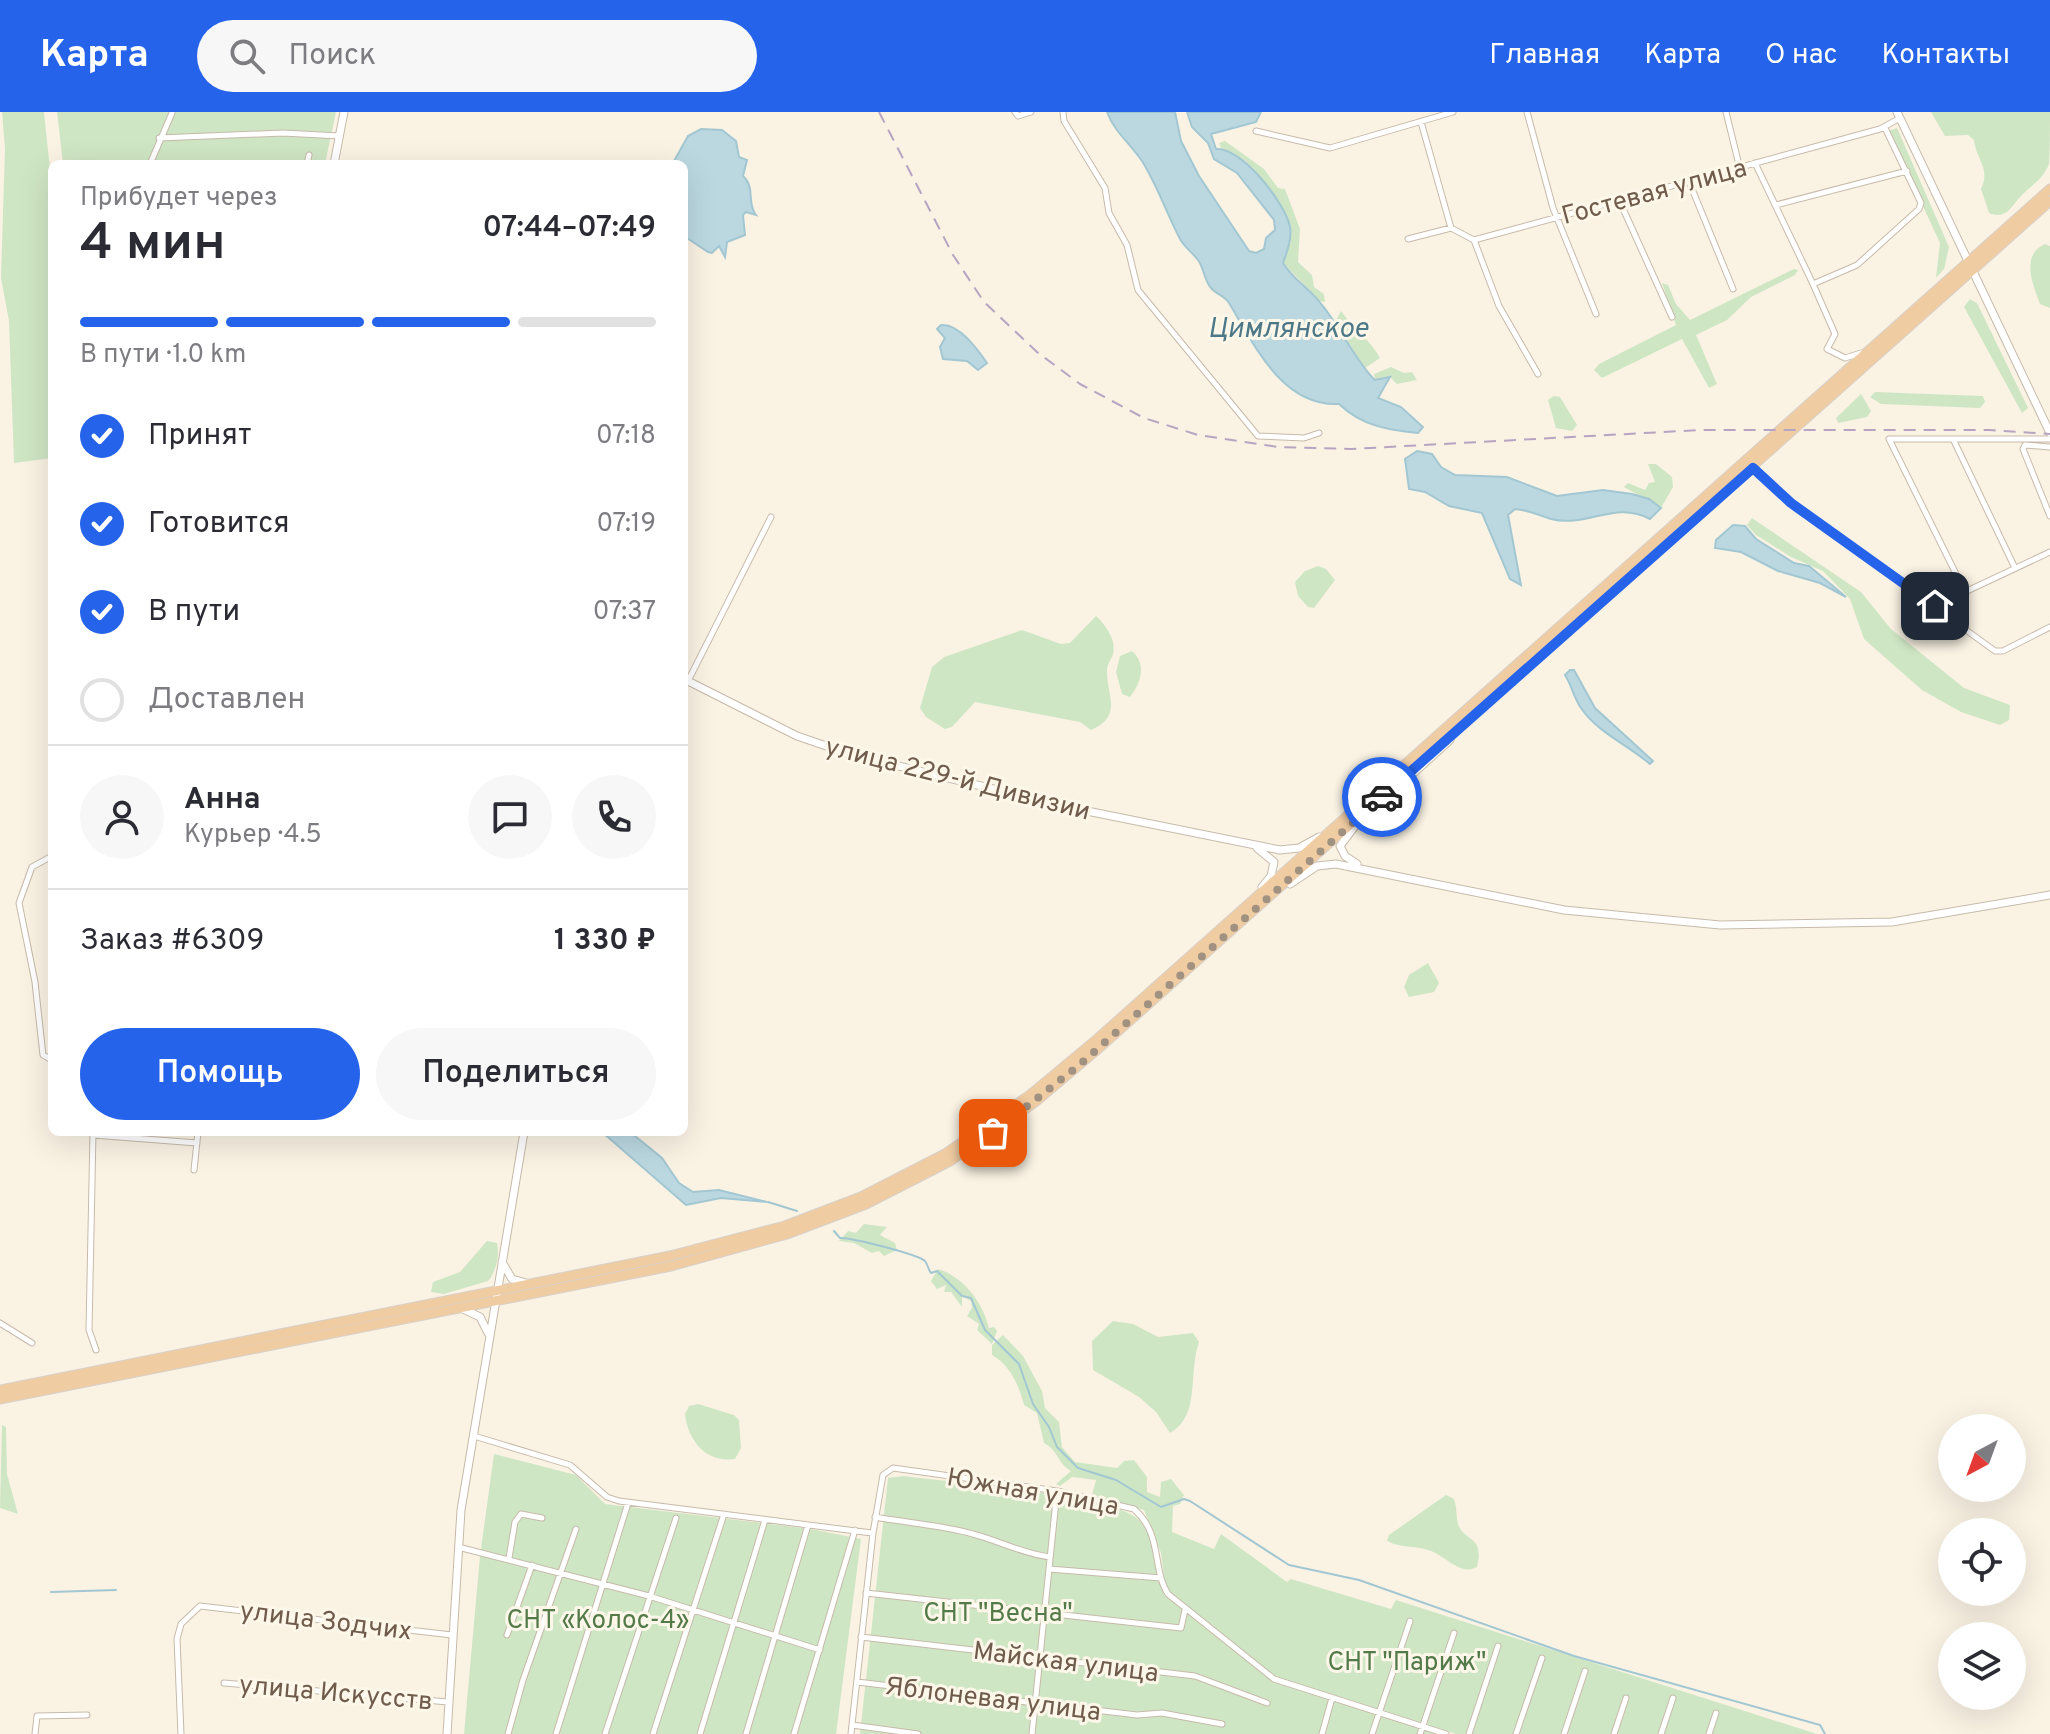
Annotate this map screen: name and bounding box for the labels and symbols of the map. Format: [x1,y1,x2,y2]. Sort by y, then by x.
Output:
street label: Гостевая улица [1558,153,1751,234]
water label: Цимлянское [1208,312,1369,348]
pin [1901,572,1969,640]
street label: улица 229-й Дивизии [821,731,1094,829]
courier [1342,757,1422,837]
pin [959,1099,1027,1167]
north arrow [1938,1414,2026,1502]
street label: Южная улица [944,1462,1121,1525]
street label: улица Зодчих [238,1596,414,1649]
park label: СНТ "Весна" [923,1598,1073,1631]
park label: СНТ «Колос-4» [506,1605,690,1638]
street label: Майская улица [971,1636,1160,1691]
park label: СНТ "Париж" [1327,1647,1487,1680]
street label: улица Искусств [238,1670,434,1719]
street label: Яблоневая улица [883,1671,1103,1730]

